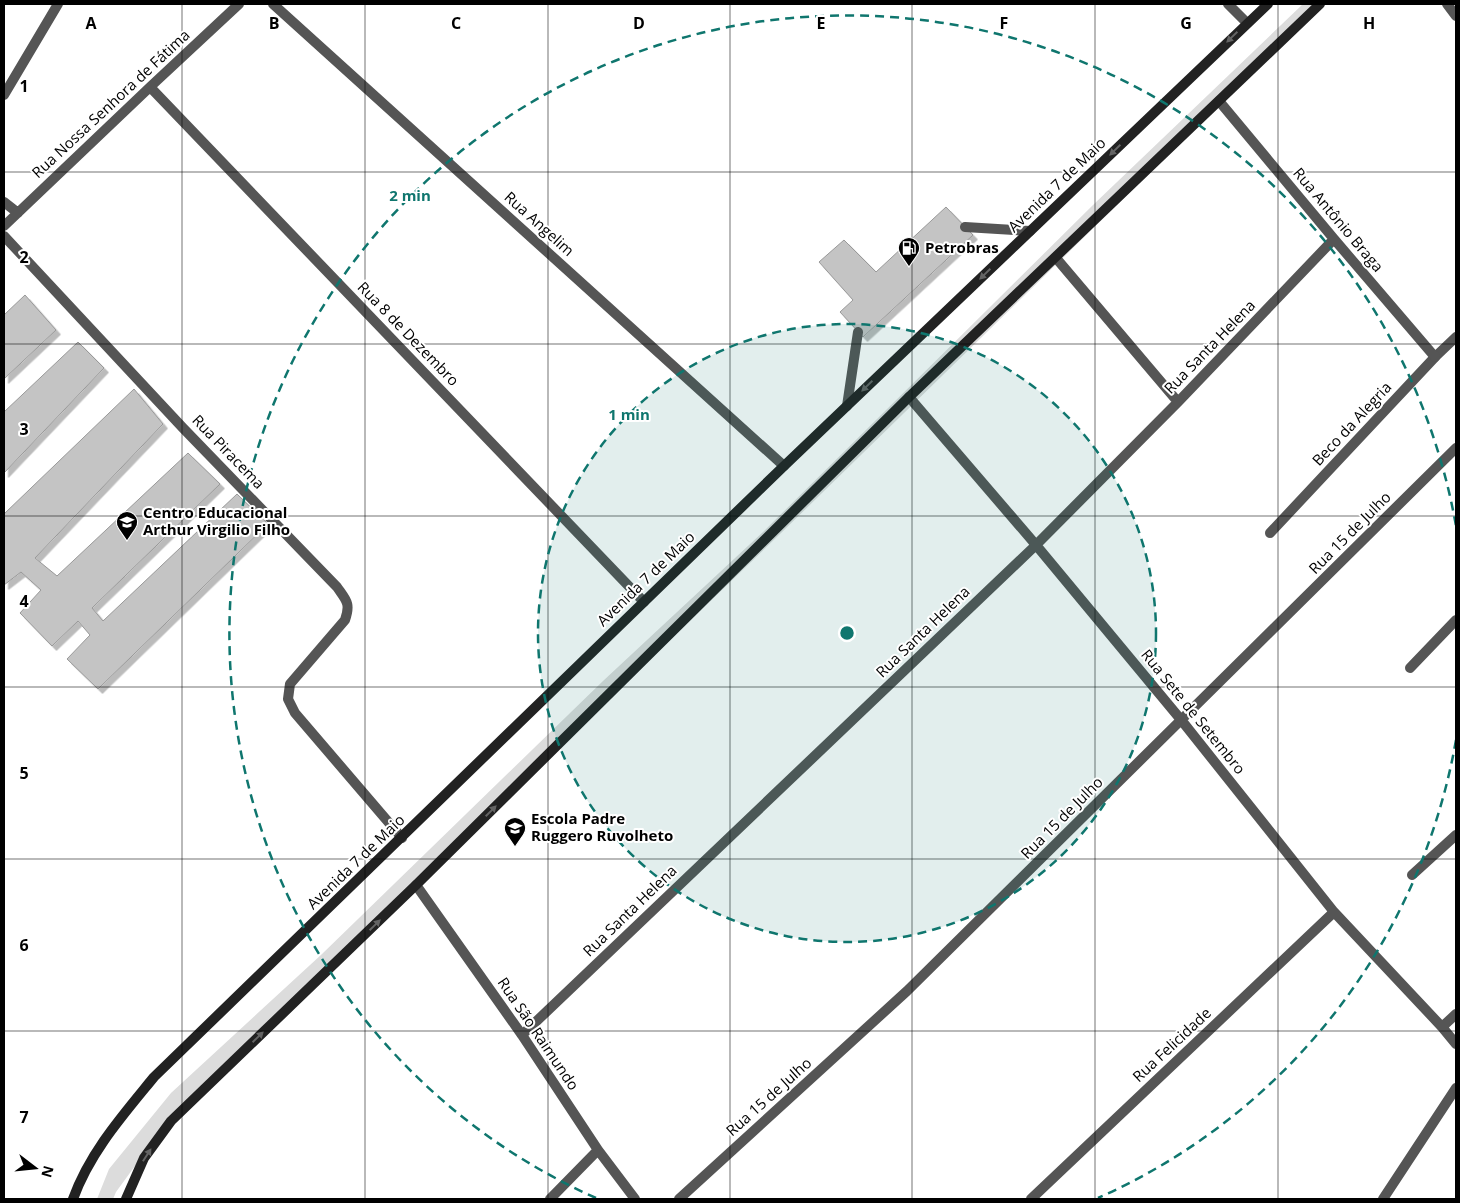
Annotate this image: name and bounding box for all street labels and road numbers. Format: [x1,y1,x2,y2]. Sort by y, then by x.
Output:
street label: Rua Nossa Senhora de Fátima [27,25,194,182]
street label: Avenida 7 de Maio [1003,132,1109,236]
street label: Rua Antônio Braga [1289,163,1388,276]
street label: Rua Angelim [501,187,579,260]
street label: Rua 8 de Dezembro [354,277,464,390]
street label: Rua Santa Helena [1159,295,1259,398]
street label: Beco da Alegria [1307,377,1395,470]
street label: Rua Piracema [188,410,269,493]
street label: Rua 15 de Julho [1304,487,1395,578]
street label: Avenida 7 de Maio [592,526,698,630]
street label: Rua Santa Helena [871,581,974,681]
street label: Rua Sete de Setembro [1137,645,1250,778]
street label: Rua 15 de Julho [1016,772,1107,863]
street label: Avenida 7 de Maio [302,809,408,913]
street label: Rua Santa Helena [578,860,681,960]
street label: Rua São Raimundo [494,973,584,1094]
street label: Rua Felicidade [1128,1003,1215,1086]
street label: Rua 15 de Julho [721,1053,815,1140]

